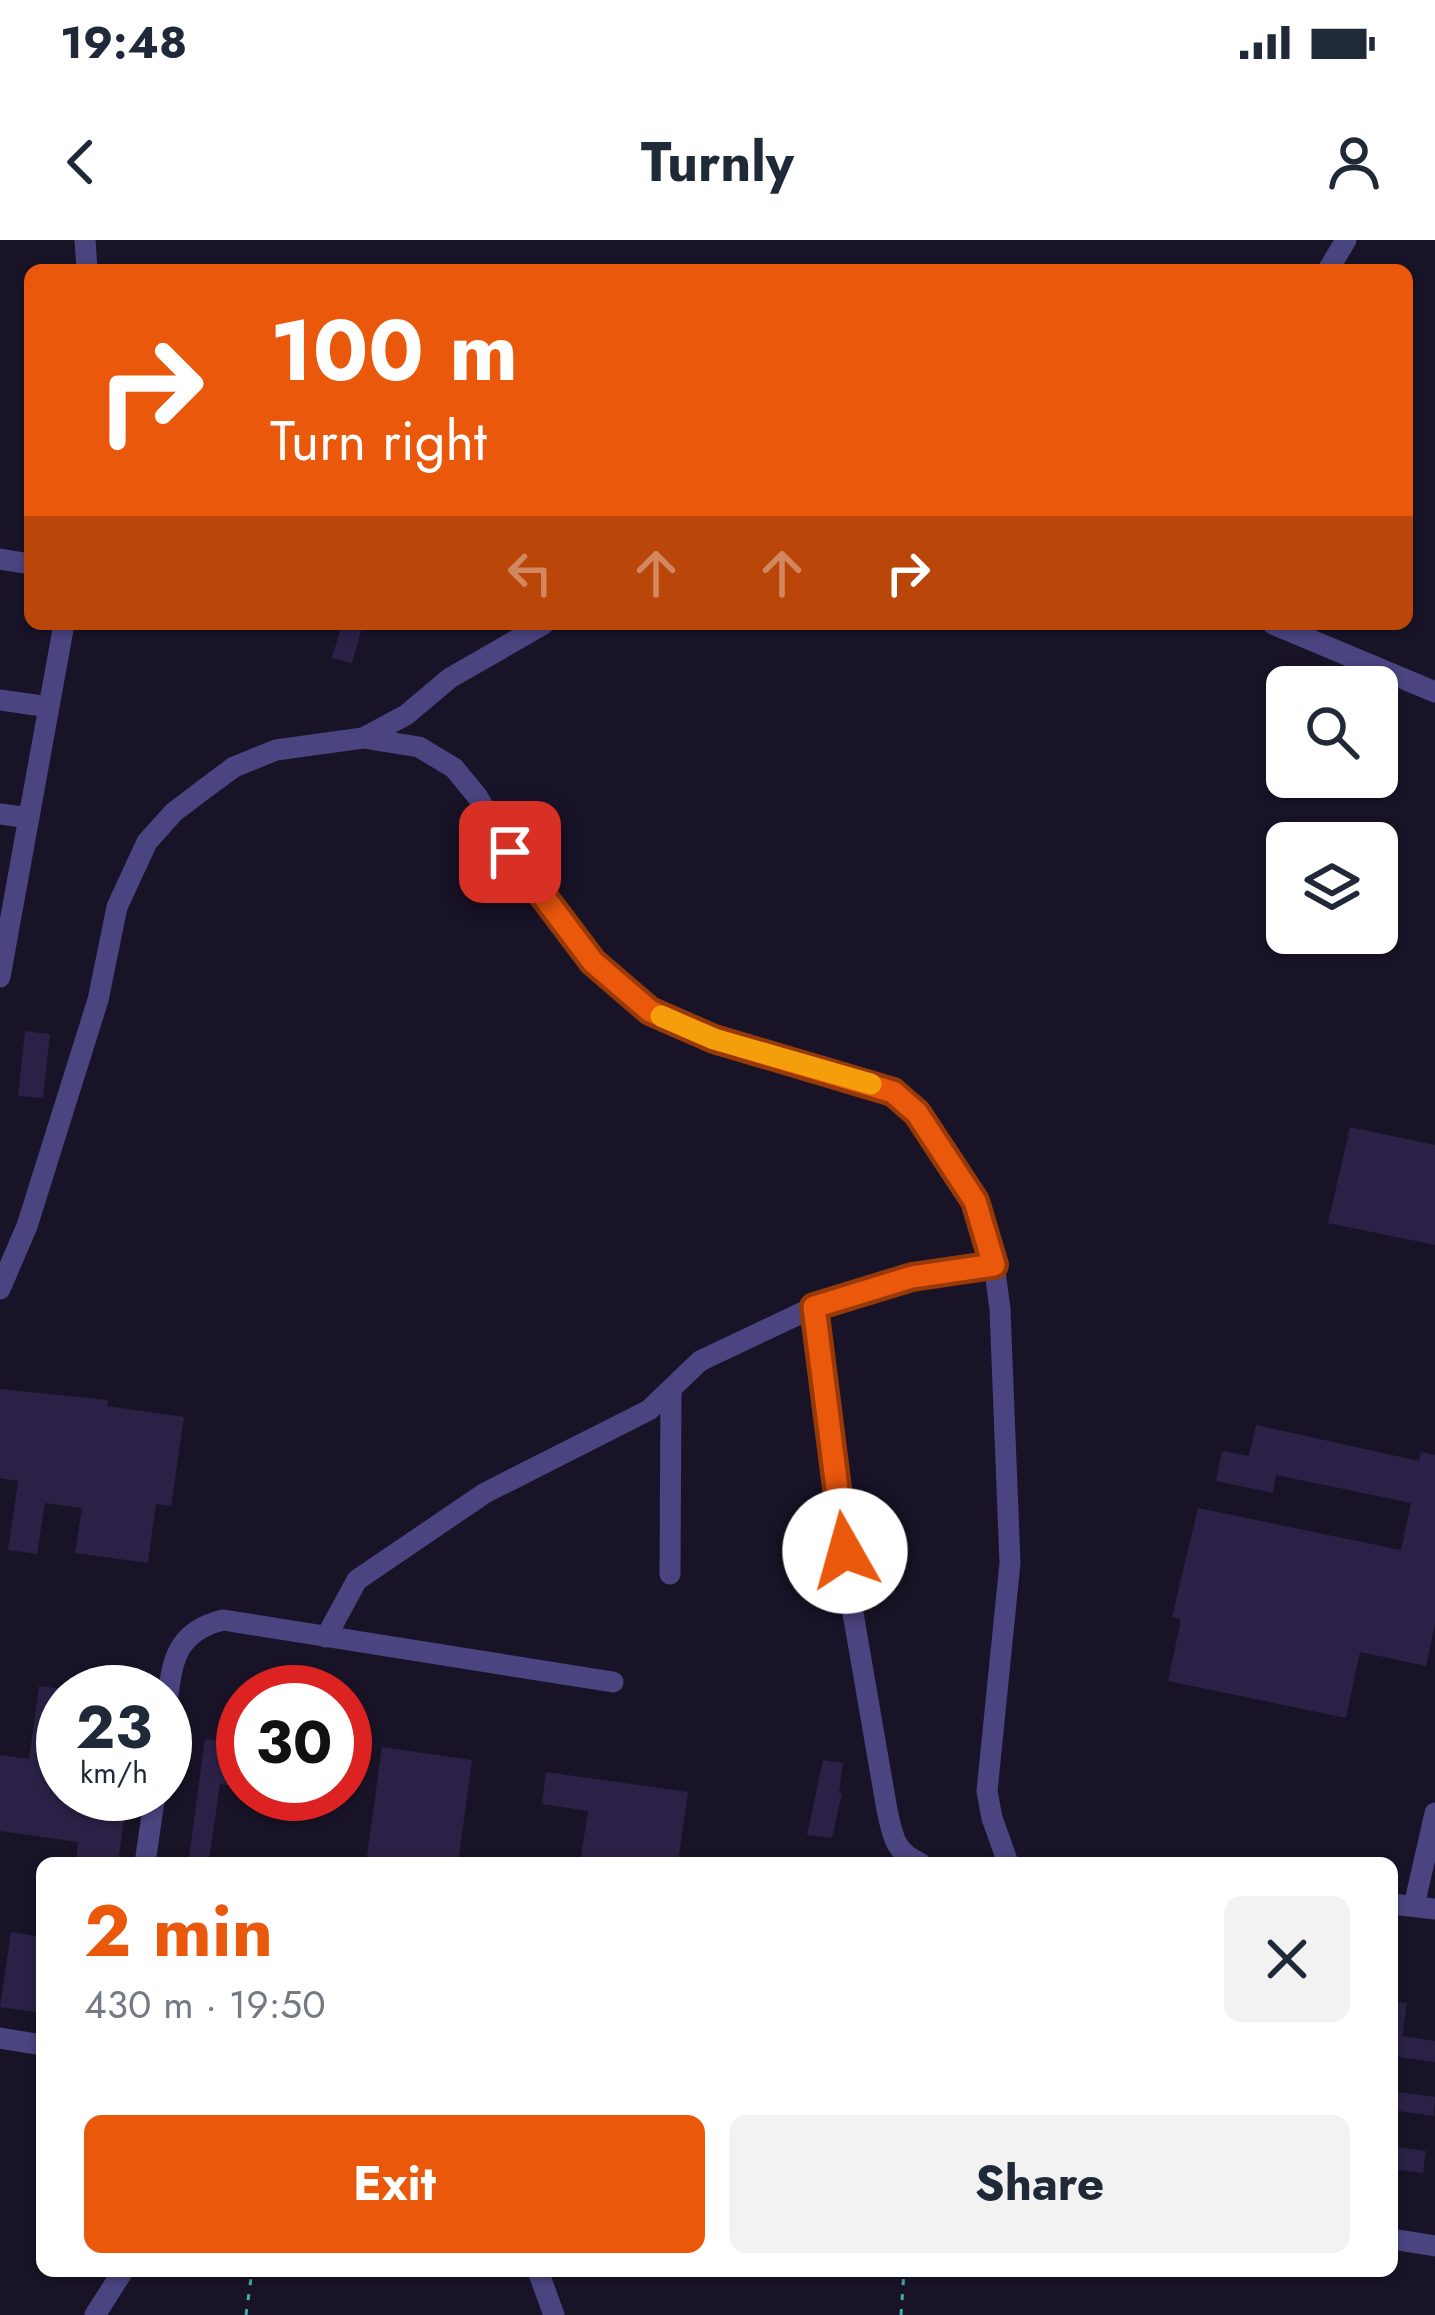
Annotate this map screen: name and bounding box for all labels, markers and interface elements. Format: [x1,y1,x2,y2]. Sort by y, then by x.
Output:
text: 19:48 [60,10,187,75]
text: Turnly [641,123,794,201]
icon: back [48,129,114,195]
icon: person [1321,129,1387,195]
text: 100 m [270,290,518,412]
icon: right [72,312,228,468]
text: Turn right [270,402,487,480]
icon: left [497,540,563,606]
icon: ahead [623,540,689,606]
icon: ahead [749,540,815,606]
icon: right [875,540,941,606]
map controls [1266,666,1398,954]
button: search [1266,666,1398,798]
pin [459,801,561,903]
icon: arrive [477,819,543,885]
button: layers [1266,822,1398,954]
position arrow [782,1488,908,1614]
speed limit sign: 30 [216,1665,372,1821]
text: 23 [76,1684,152,1771]
text: km/h [80,1751,148,1794]
text: 2 min [84,1879,273,1983]
button: close [1224,1896,1350,2022]
text: 430 m · 19:50 [84,1976,326,2033]
button: Exit [84,2115,705,2253]
button: Share [729,2115,1350,2253]

